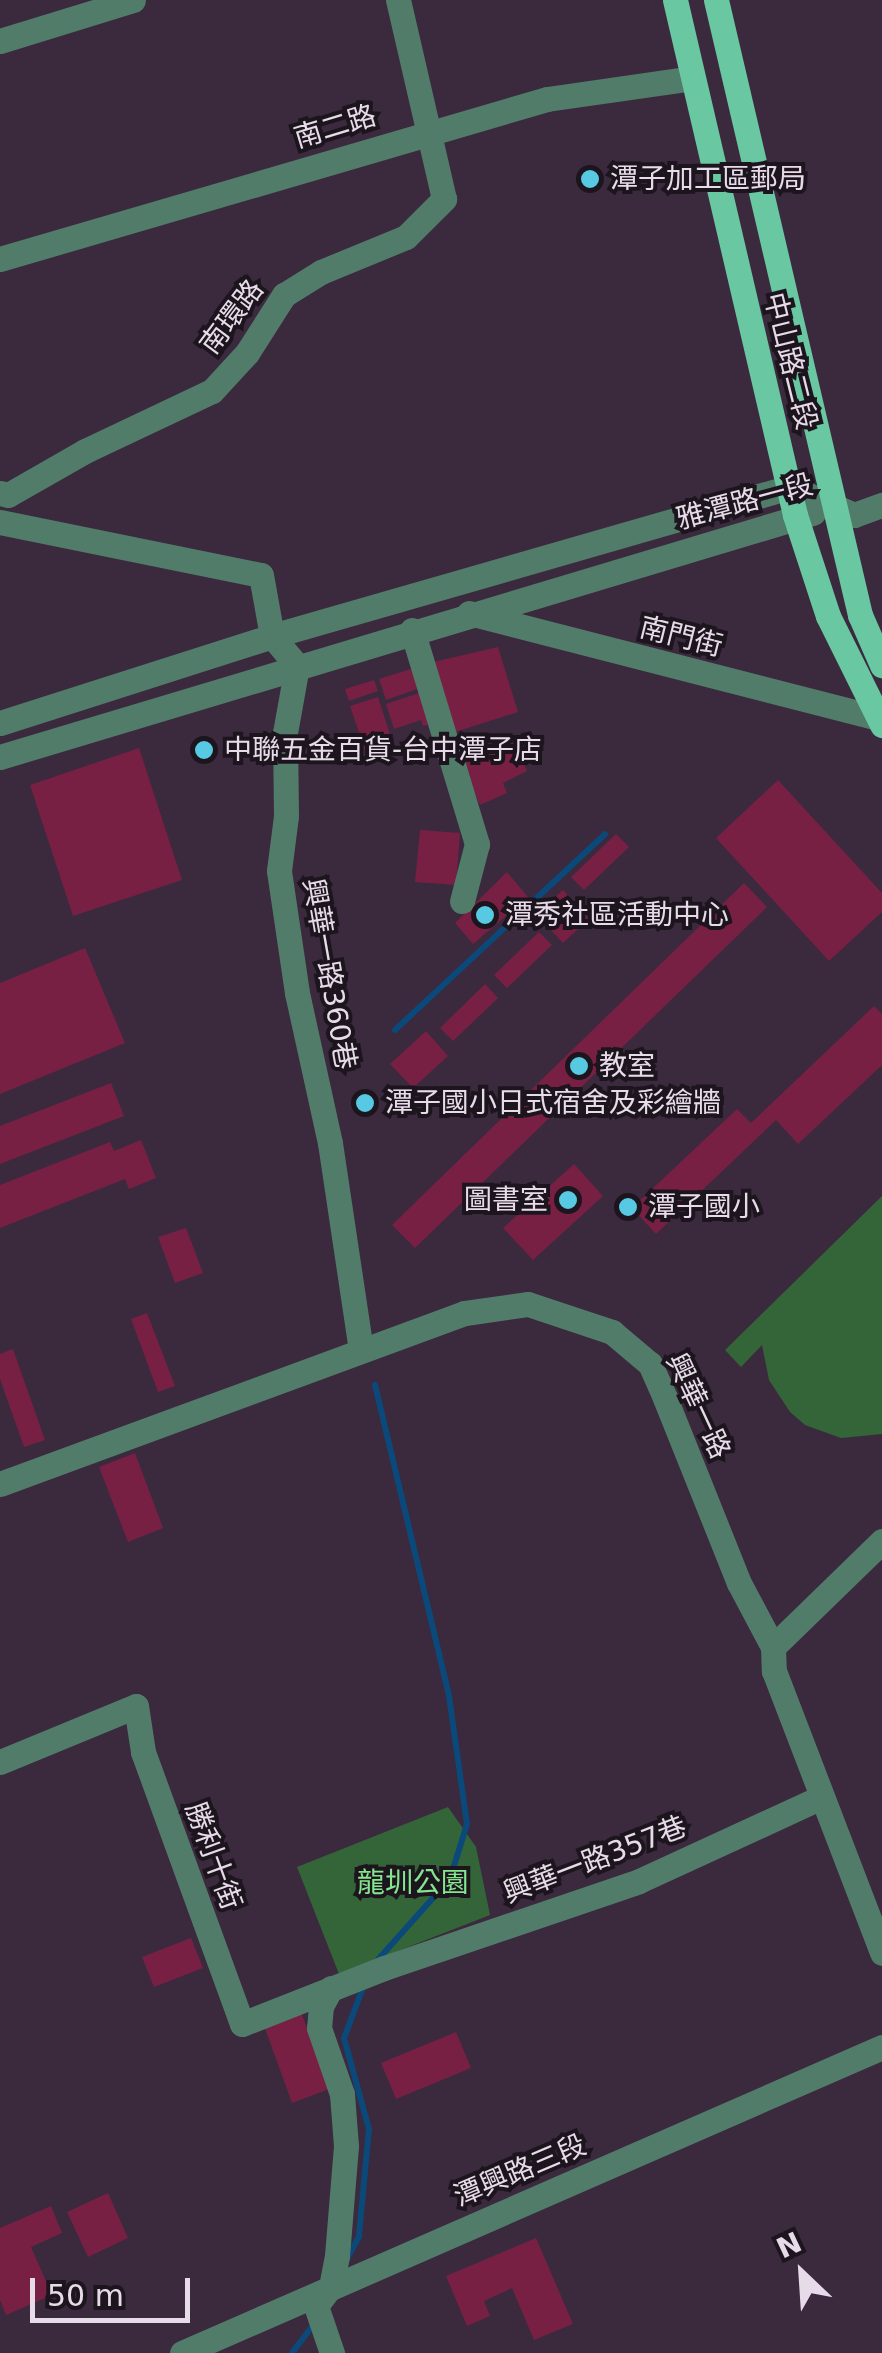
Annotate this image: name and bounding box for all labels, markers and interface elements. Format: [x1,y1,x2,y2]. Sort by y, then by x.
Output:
street label: 南二路 [290,99,380,155]
place label: 潭子加工區郵局 [610,162,806,196]
marker: 潭子加工區郵局 [579,168,601,190]
street label: 南環路 [193,273,271,361]
street label: 中山路二段 [757,289,823,433]
street label: 雅潭路一段 [673,468,817,536]
street label: 南門街 [636,611,726,663]
place label: 中聯五金百貨-台中潭子店 [224,733,542,767]
marker: 中聯五金百貨-台中潭子店 [193,739,215,761]
street label: 興華一路360巷 [296,876,362,1072]
place label: 潭秀社區活動中心 [505,898,729,932]
marker: 潭秀社區活動中心 [474,904,496,926]
place label: 教室 [599,1049,655,1083]
marker: 教室 [568,1055,590,1077]
place label: 潭子國小日式宿舍及彩繪牆 [385,1086,721,1120]
marker: 潭子國小日式宿舍及彩繪牆 [354,1092,376,1114]
place label: 圖書室 [464,1183,548,1217]
marker: 圖書室 [557,1189,579,1211]
place label: 潭子國小 [648,1190,760,1224]
marker: 潭子國小 [617,1196,639,1218]
street label: 興華一路 [659,1348,737,1464]
street label: 勝利十街 [178,1798,248,1914]
street label: 興華一路357巷 [499,1810,691,1910]
park label: 龍圳公園 [357,1866,469,1900]
street label: 潭興路三段 [449,2128,591,2214]
north arrow [752,2223,852,2323]
text: N [772,2225,807,2265]
scale bar [35,2258,195,2320]
text: 50 m [47,2278,124,2313]

